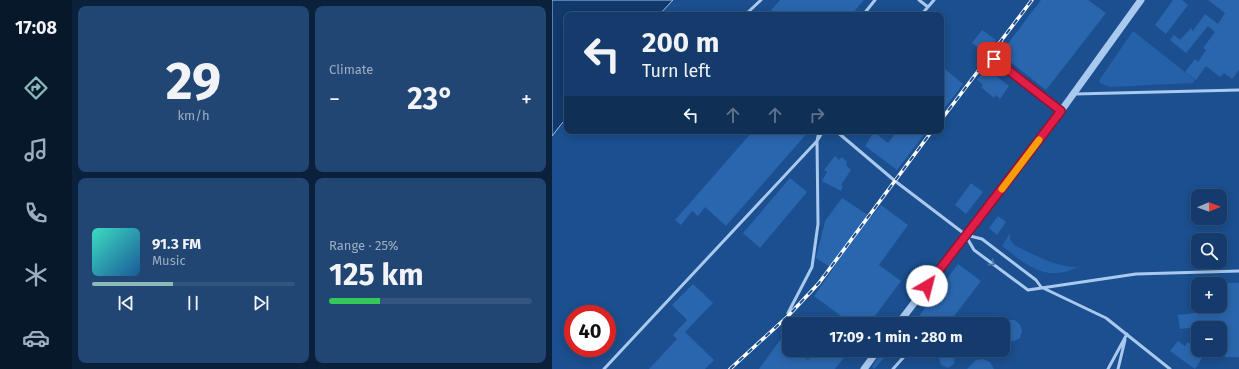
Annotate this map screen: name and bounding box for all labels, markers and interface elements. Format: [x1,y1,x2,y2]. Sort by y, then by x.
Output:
text: 17:08 [15,17,57,39]
text: 200 m [642,26,720,59]
icon: left [576,28,628,80]
pin [977,42,1011,76]
icon: arrive [983,48,1005,70]
text: 29 [166,50,221,113]
text: Turn left [642,60,711,82]
text: Climate [329,62,373,77]
icon: directions [22,74,50,102]
text: 23° [407,81,454,117]
text: − [329,86,340,113]
text: + [521,86,532,113]
icon: left [680,104,702,126]
icon: ahead [722,104,744,126]
icon: ahead [764,104,786,126]
icon: right [806,104,828,126]
text: km/h [177,108,210,123]
icon: music [22,136,50,164]
north arrow [1191,189,1227,225]
map controls [1191,189,1227,357]
icon: phone [22,199,50,227]
button: search [1191,233,1227,269]
text: 91.3 FM [152,235,201,253]
text: Range · 25% [329,238,399,253]
text: Music [152,253,186,268]
text: 125 km [329,257,424,293]
one-way arrow [987,259,994,266]
icon: climate [22,261,50,289]
position arrow [906,265,948,307]
button: + [1191,277,1227,313]
icon: previous [115,292,137,314]
icon: pause [182,292,204,314]
icon: next [250,292,272,314]
speed limit sign: 40 [564,305,616,357]
button: − [1191,321,1227,357]
icon: car [22,324,50,352]
text: 17:09 · 1 min · 280 m [829,328,963,346]

